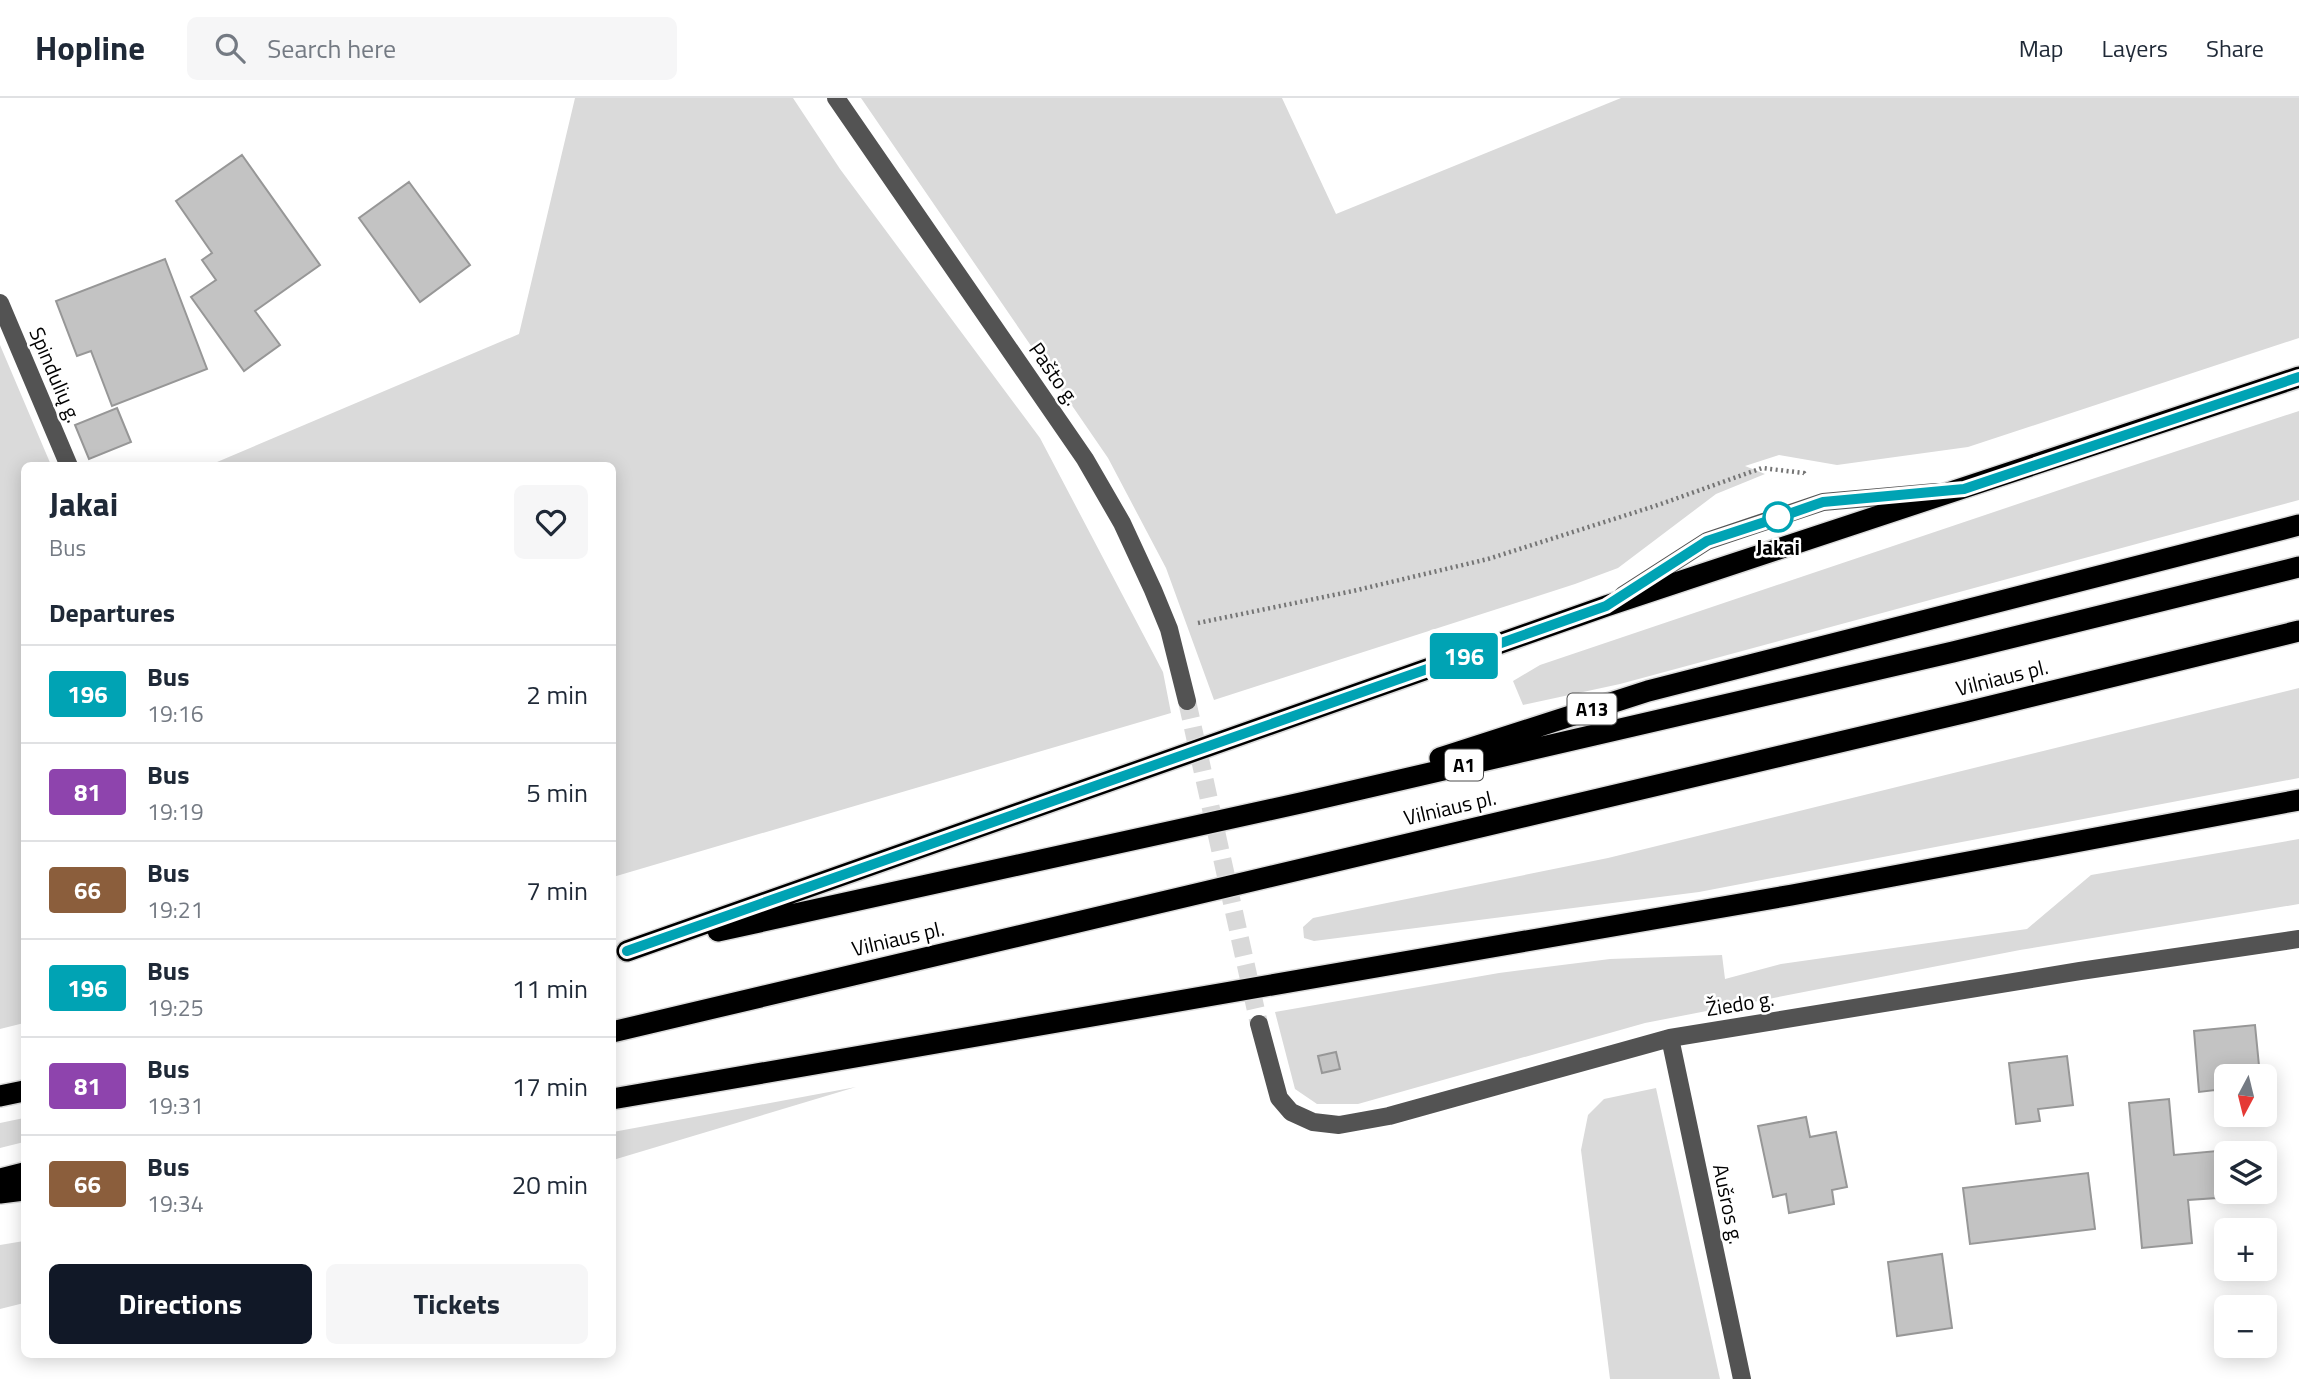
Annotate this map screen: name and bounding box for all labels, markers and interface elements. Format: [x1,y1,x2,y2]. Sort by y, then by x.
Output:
search box [187,17,677,80]
text: Hopline [35,23,145,73]
icon: search [211,29,249,67]
text: Search here [267,29,396,68]
text: Map [2019,30,2064,66]
text: Layers [2102,30,2168,66]
text: Share [2206,30,2264,66]
street label: Spindulių g. [21,322,90,427]
street label: Pašto g. [1021,335,1088,412]
text: Jakai [49,479,118,529]
button: heart [514,485,588,559]
marker: Jakai [1763,502,1793,532]
text: Bus [49,530,86,565]
place label: Jakai [1756,531,1800,563]
text: Departures [49,593,175,632]
line badge: 196 [1424,633,1504,679]
text: 196 [1444,638,1484,674]
street label: Vilniaus pl. [1952,650,2051,704]
text: Bus [147,657,189,696]
text: 2 min [526,675,588,714]
text: 196 [67,676,108,712]
road number: A13 [1568,694,1616,724]
text: 19:16 [147,696,204,731]
road number: A1 [1445,750,1483,780]
text: Bus [147,755,189,794]
text: 5 min [526,773,588,812]
text: 81 [74,774,101,810]
street label: Vilniaus pl. [1400,781,1499,833]
text: 19:19 [147,794,204,829]
text: Bus [147,853,189,892]
text: 7 min [526,871,588,910]
text: 66 [74,872,101,908]
text: 19:21 [147,892,204,927]
street label: Vilniaus pl. [848,912,947,964]
text: Bus [147,951,189,990]
text: 11 min [512,969,588,1008]
text: 196 [67,970,108,1006]
street label: Žiedo g. [1703,982,1776,1024]
text: 19:25 [147,990,204,1025]
text: Bus [147,1049,189,1088]
north arrow [2214,1064,2277,1127]
map controls [2214,1064,2277,1358]
text: 17 min [512,1067,588,1106]
text: 81 [74,1068,101,1104]
text: 19:31 [147,1088,204,1123]
button: layers [2214,1141,2277,1204]
text: Bus [147,1147,189,1186]
street label: Aušros g. [1705,1161,1753,1247]
text: 20 min [512,1165,588,1204]
text: 66 [74,1166,101,1202]
text: 19:34 [147,1186,204,1221]
button: + [2214,1218,2277,1281]
button: Directions [49,1264,312,1344]
button: Tickets [326,1264,588,1344]
button: − [2214,1295,2277,1358]

